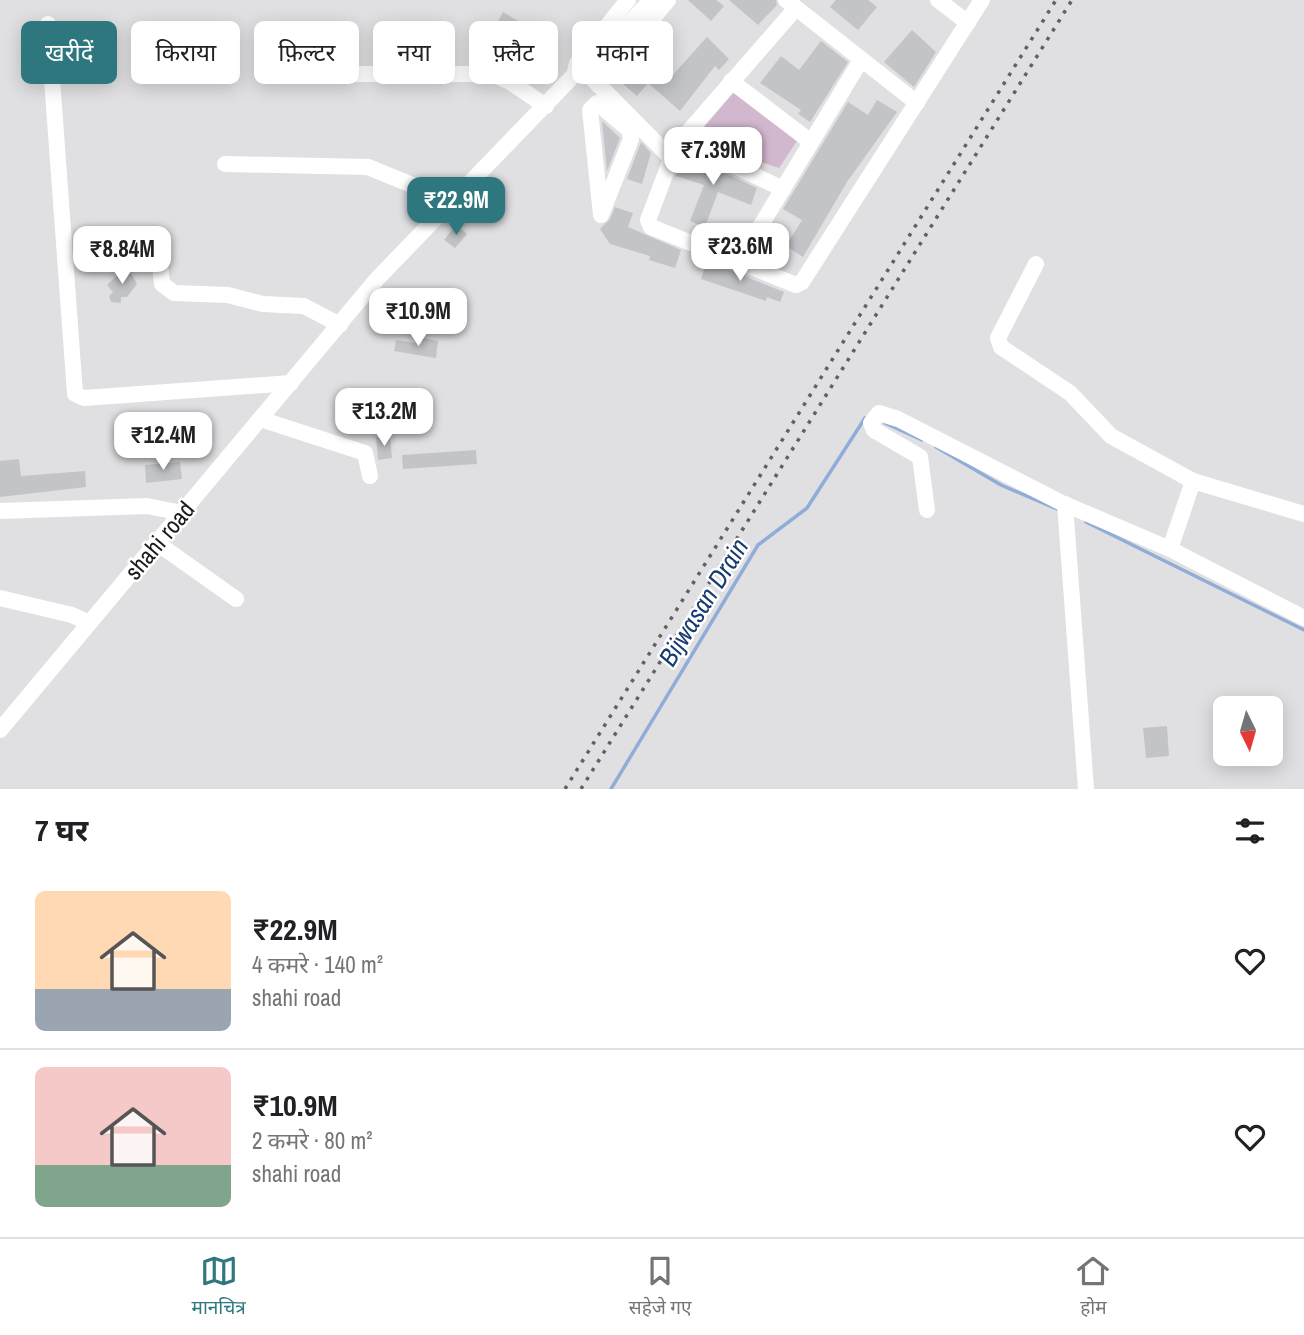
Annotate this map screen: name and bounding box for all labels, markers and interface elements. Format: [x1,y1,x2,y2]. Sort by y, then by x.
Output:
chip: खरीदें [21,21,117,84]
chip: किराया [131,21,240,84]
chip: फ़िल्टर [254,21,359,84]
chip: नया [373,21,455,84]
chip: फ़्लैट [469,21,558,84]
chip: मकान [572,21,673,84]
pin: ₹7.39M [656,128,770,187]
text: ₹7.39M [680,134,746,165]
pin: ₹22.9M [399,177,513,237]
text: ₹22.9M [423,184,489,215]
pin: ₹23.6M [683,224,797,283]
pin: ₹8.84M [65,226,179,286]
text: ₹23.6M [707,230,773,261]
text: ₹8.84M [89,233,155,264]
pin: ₹10.9M [361,288,475,348]
text: ₹10.9M [385,295,451,326]
pin: ₹13.2M [327,388,441,448]
text: ₹13.2M [351,395,417,426]
pin: ₹12.4M [106,412,220,472]
text: ₹12.4M [130,419,196,450]
street label: shahi road [117,494,201,586]
water label: Bijwasan Drain [650,531,756,673]
north arrow [1213,696,1283,766]
map controls [1213,696,1283,766]
text: 7 घर [35,810,88,850]
icon: filters [1231,812,1269,850]
text: ₹22.9M [252,909,338,949]
icon: home [91,919,175,1003]
icon: heart [1231,942,1269,980]
text: 4 कमरे · 140 m² [252,949,383,980]
text: shahi road [252,982,341,1013]
text: ₹10.9M [252,1085,338,1125]
icon: home [91,1095,175,1179]
icon: heart [1231,1118,1269,1156]
text: 2 कमरे · 80 m² [252,1125,373,1156]
text: shahi road [252,1158,341,1189]
tab: मानचित्र [192,1252,246,1322]
tab: सहेजे गए [629,1252,691,1322]
tab: होम [1074,1252,1112,1322]

